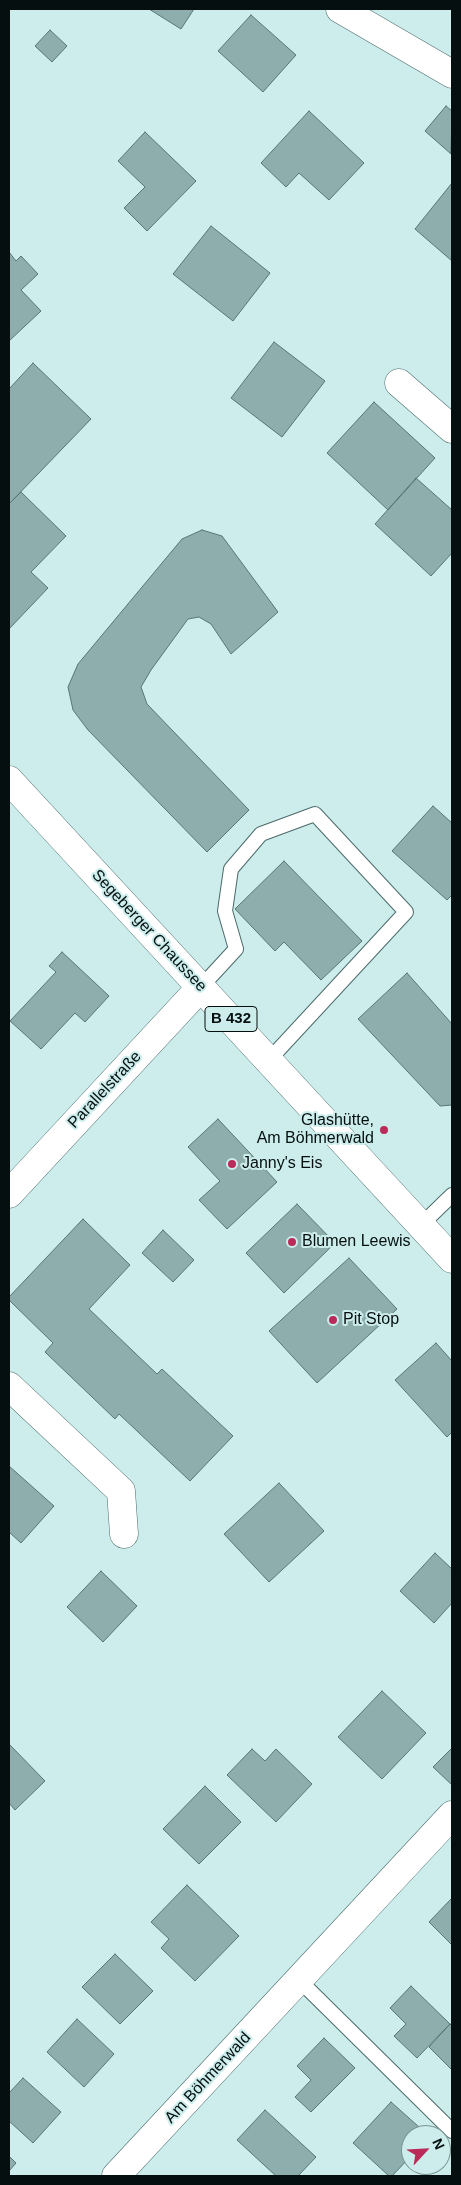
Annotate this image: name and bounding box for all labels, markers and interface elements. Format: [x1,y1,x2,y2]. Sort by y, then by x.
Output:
street label: Segeberger Chaussee [87,866,211,996]
road number: B 432 [205,1006,257,1032]
street label: Parallelstraße [64,1047,146,1133]
place label: Glashütte, Am Böhmerwald [257,1111,374,1149]
marker: Glashütte, Am Böhmerwald [378,1124,390,1136]
place label: Janny's Eis [242,1154,322,1174]
marker: Janny's Eis [226,1158,238,1170]
place label: Blumen Leewis [302,1232,410,1252]
marker: Blumen Leewis [286,1236,298,1248]
place label: Pit Stop [343,1310,399,1330]
marker: Pit Stop [327,1314,339,1326]
street label: Am Böhmerwald [161,2029,255,2127]
north arrow [401,2125,451,2175]
text: N [429,2136,448,2152]

